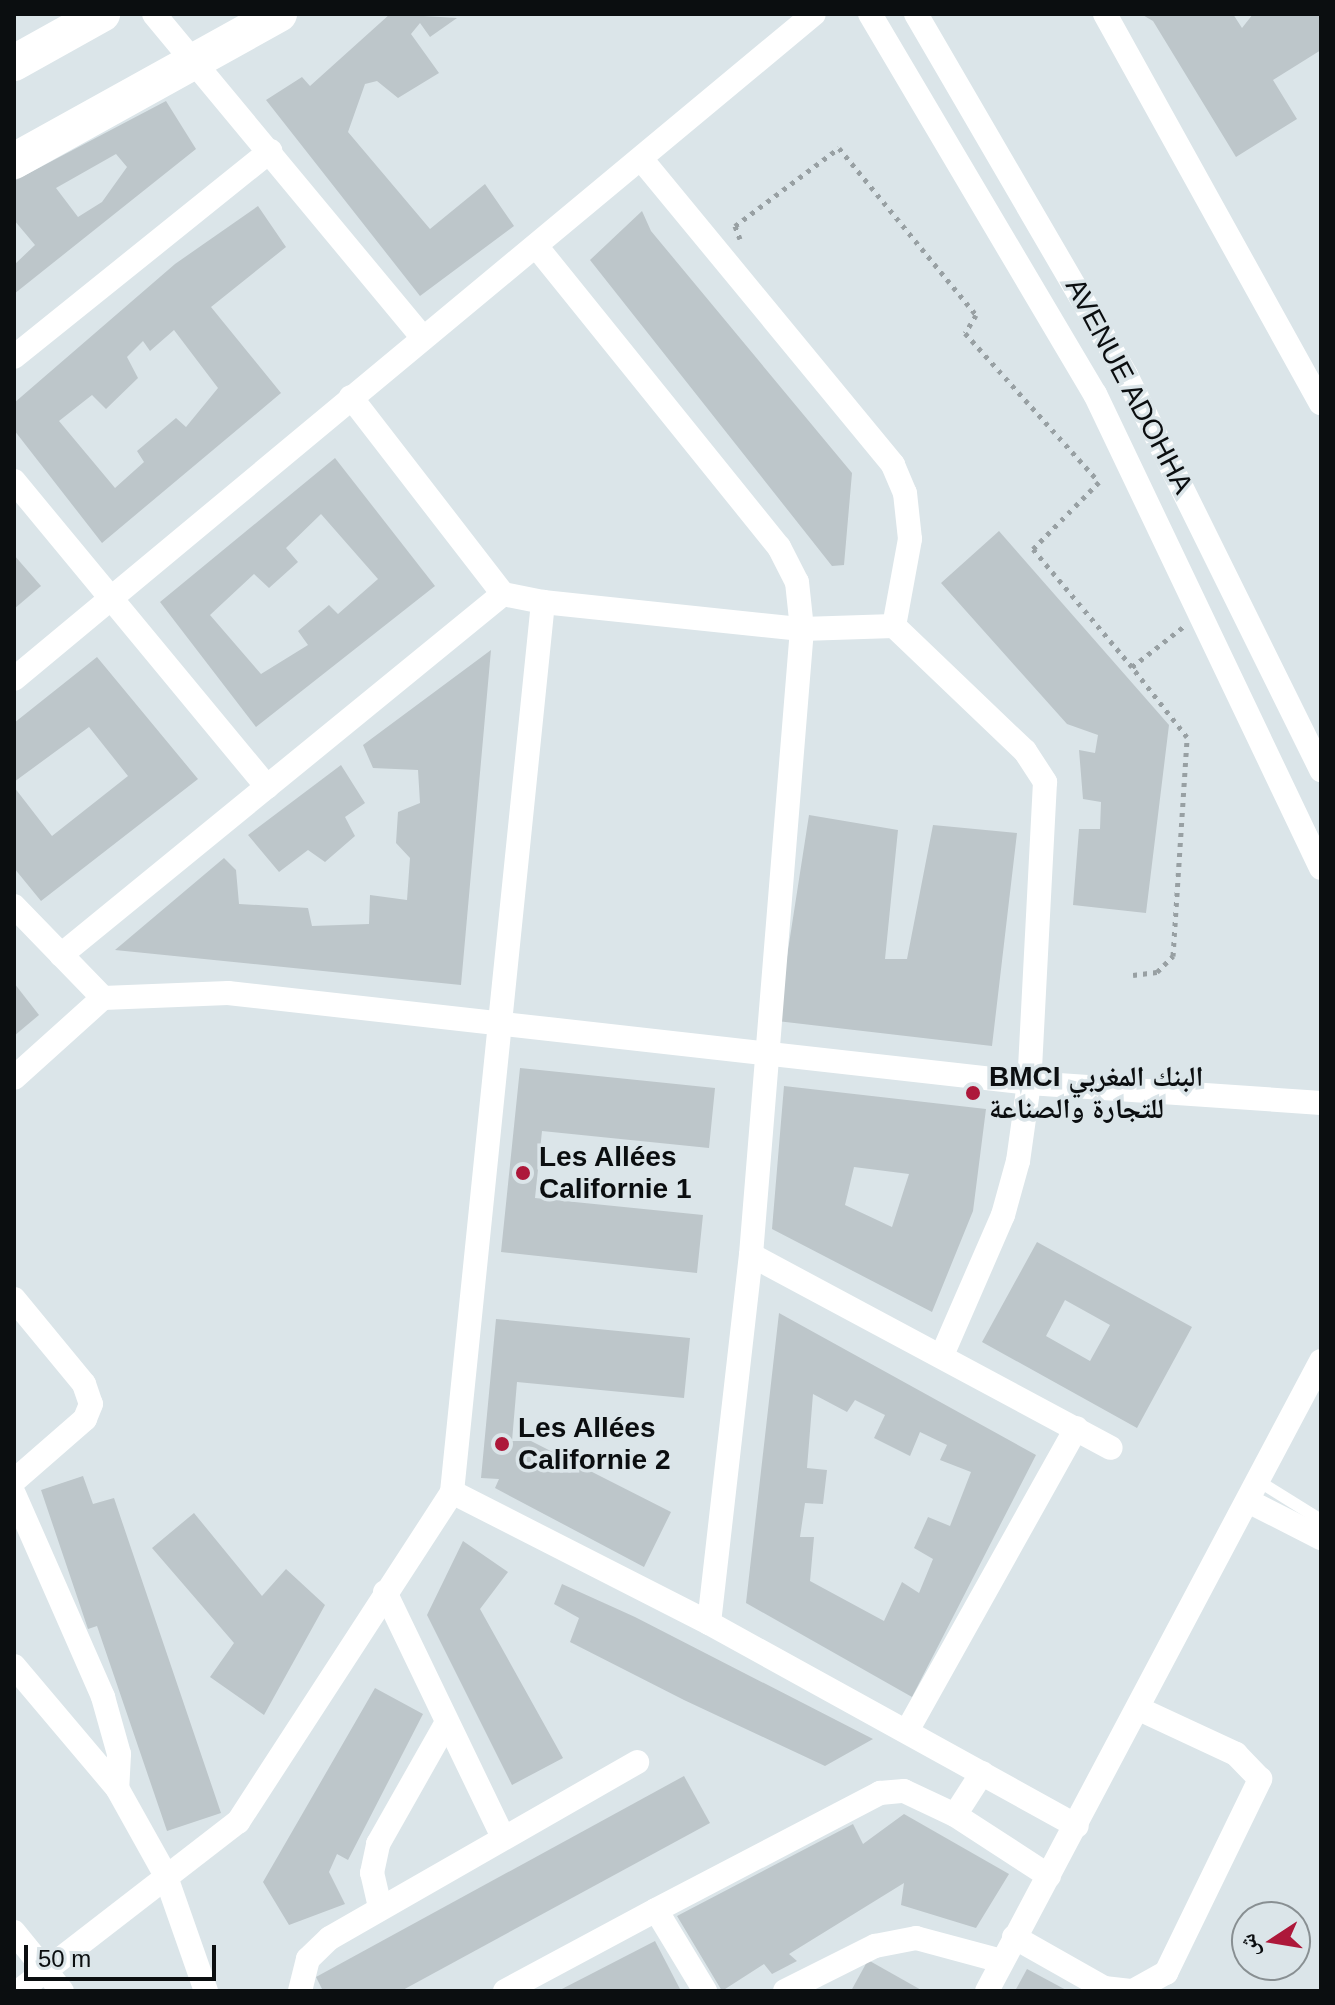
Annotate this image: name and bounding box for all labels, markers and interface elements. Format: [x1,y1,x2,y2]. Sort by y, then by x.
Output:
street label: AVENUE ADOHHA [1058,272,1200,500]
place label: BMCI البنك المغربي للتجارة والصناعة [989,1060,1204,1126]
marker: BMCI البنك المغربي للتجارة والصناعة [964,1084,982,1102]
place label: Les Allées Californie 1 [539,1140,691,1206]
marker: Les Allées Californie 1 [514,1164,532,1182]
place label: Les Allées Californie 2 [518,1411,670,1477]
marker: Les Allées Californie 2 [493,1435,511,1453]
north arrow [1231,1901,1311,1981]
scale bar [28,1929,220,1979]
text: ش [1234,1932,1264,1960]
text: 50 m [38,1945,91,1972]

